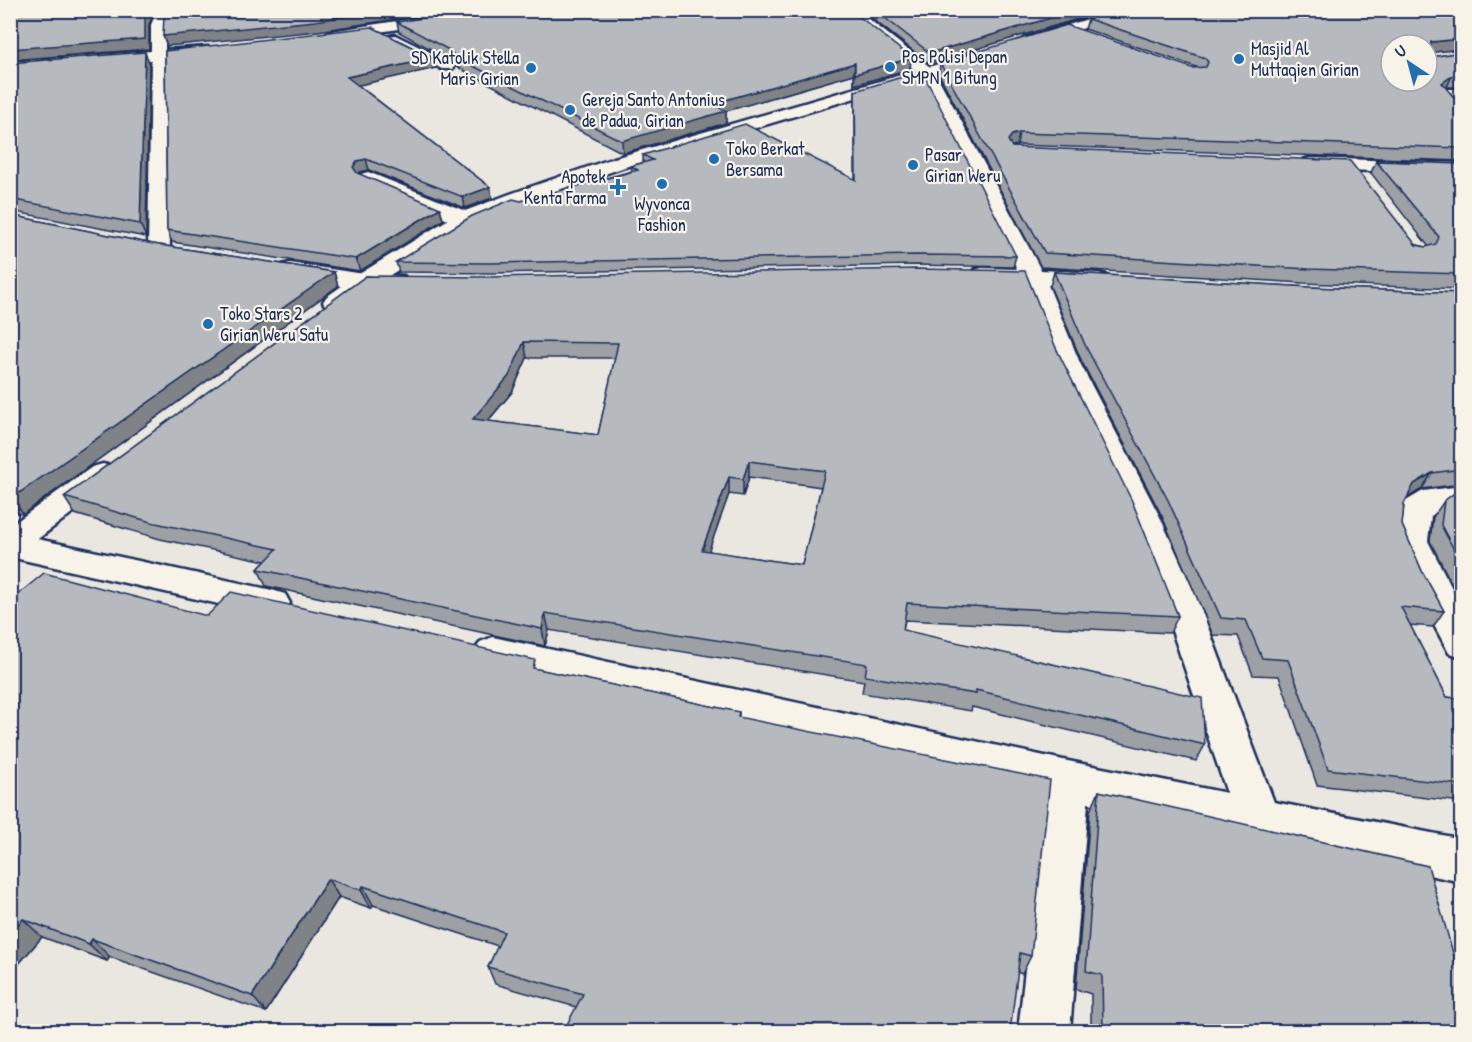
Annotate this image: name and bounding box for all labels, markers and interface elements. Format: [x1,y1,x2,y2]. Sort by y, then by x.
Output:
north arrow [1379,33,1439,93]
place label: Masjid Al Muttaqien Girian [1251,36,1359,82]
text: U [1390,39,1410,62]
place label: Pos Polisi Depan SMPN 1 Bitung [902,44,1007,90]
place label: SD Katolik Stella Maris Girian [411,45,519,91]
marker: Masjid Al Muttaqien Girian [1232,52,1246,66]
marker: Pos Polisi Depan SMPN 1 Bitung [883,60,897,74]
marker: SD Katolik Stella Maris Girian [524,61,538,75]
place label: Gereja Santo Antonius de Padua, Girian [582,87,725,133]
marker: Gereja Santo Antonius de Padua, Girian [563,103,577,117]
place label: Toko Berkat Bersama [726,136,805,182]
place label: Pasar Girian Weru [925,142,1000,188]
marker: Toko Berkat Bersama [707,152,721,166]
marker: Pasar Girian Weru [906,158,920,172]
place label: Apotek Kenta Farma [524,164,607,210]
marker: Wyvonca Fashion [655,177,669,191]
marker: Apotek Kenta Farma [611,180,625,194]
place label: Wyvonca Fashion [634,191,690,237]
place label: Toko Stars 2 Girian Weru Satu [220,301,328,347]
marker: Toko Stars 2 Girian Weru Satu [201,317,215,331]

